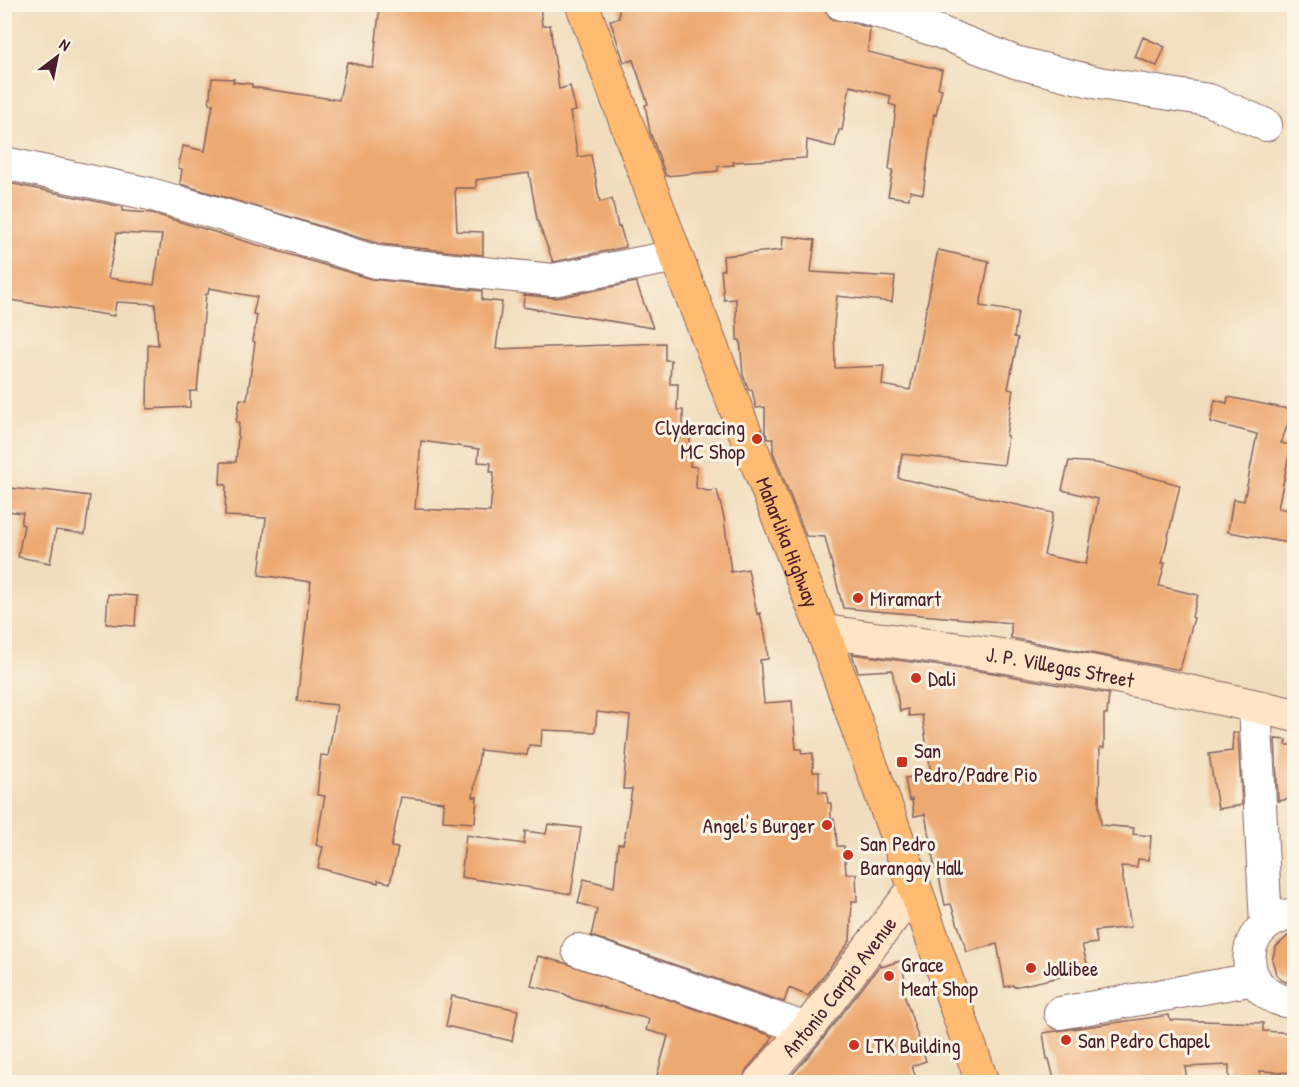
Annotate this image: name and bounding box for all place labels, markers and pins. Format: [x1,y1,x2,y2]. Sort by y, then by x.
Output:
place label: Clyderacing MC Shop [654,413,745,466]
marker: Clyderacing MC Shop [750,432,764,446]
place label: Miramart [870,584,942,613]
marker: Miramart [851,591,865,605]
place label: Dali [928,664,957,693]
marker: Dali [909,671,923,685]
place label: San Pedro/Padre Pio [914,736,1037,789]
marker: San Pedro/Padre Pio [895,755,909,769]
place label: Angel's Burger [703,811,815,840]
marker: Angel's Burger [820,818,834,832]
place label: San Pedro Barangay Hall [860,829,964,882]
marker: San Pedro Barangay Hall [841,848,855,862]
place label: Grace Meat Shop [901,950,978,1003]
place label: Jollibee [1043,954,1098,983]
marker: Jollibee [1024,961,1038,975]
marker: Grace Meat Shop [882,969,896,983]
place label: San Pedro Chapel [1078,1026,1210,1055]
place label: LTK Building [866,1031,961,1060]
marker: San Pedro Chapel [1059,1033,1073,1047]
marker: LTK Building [847,1038,861,1052]

